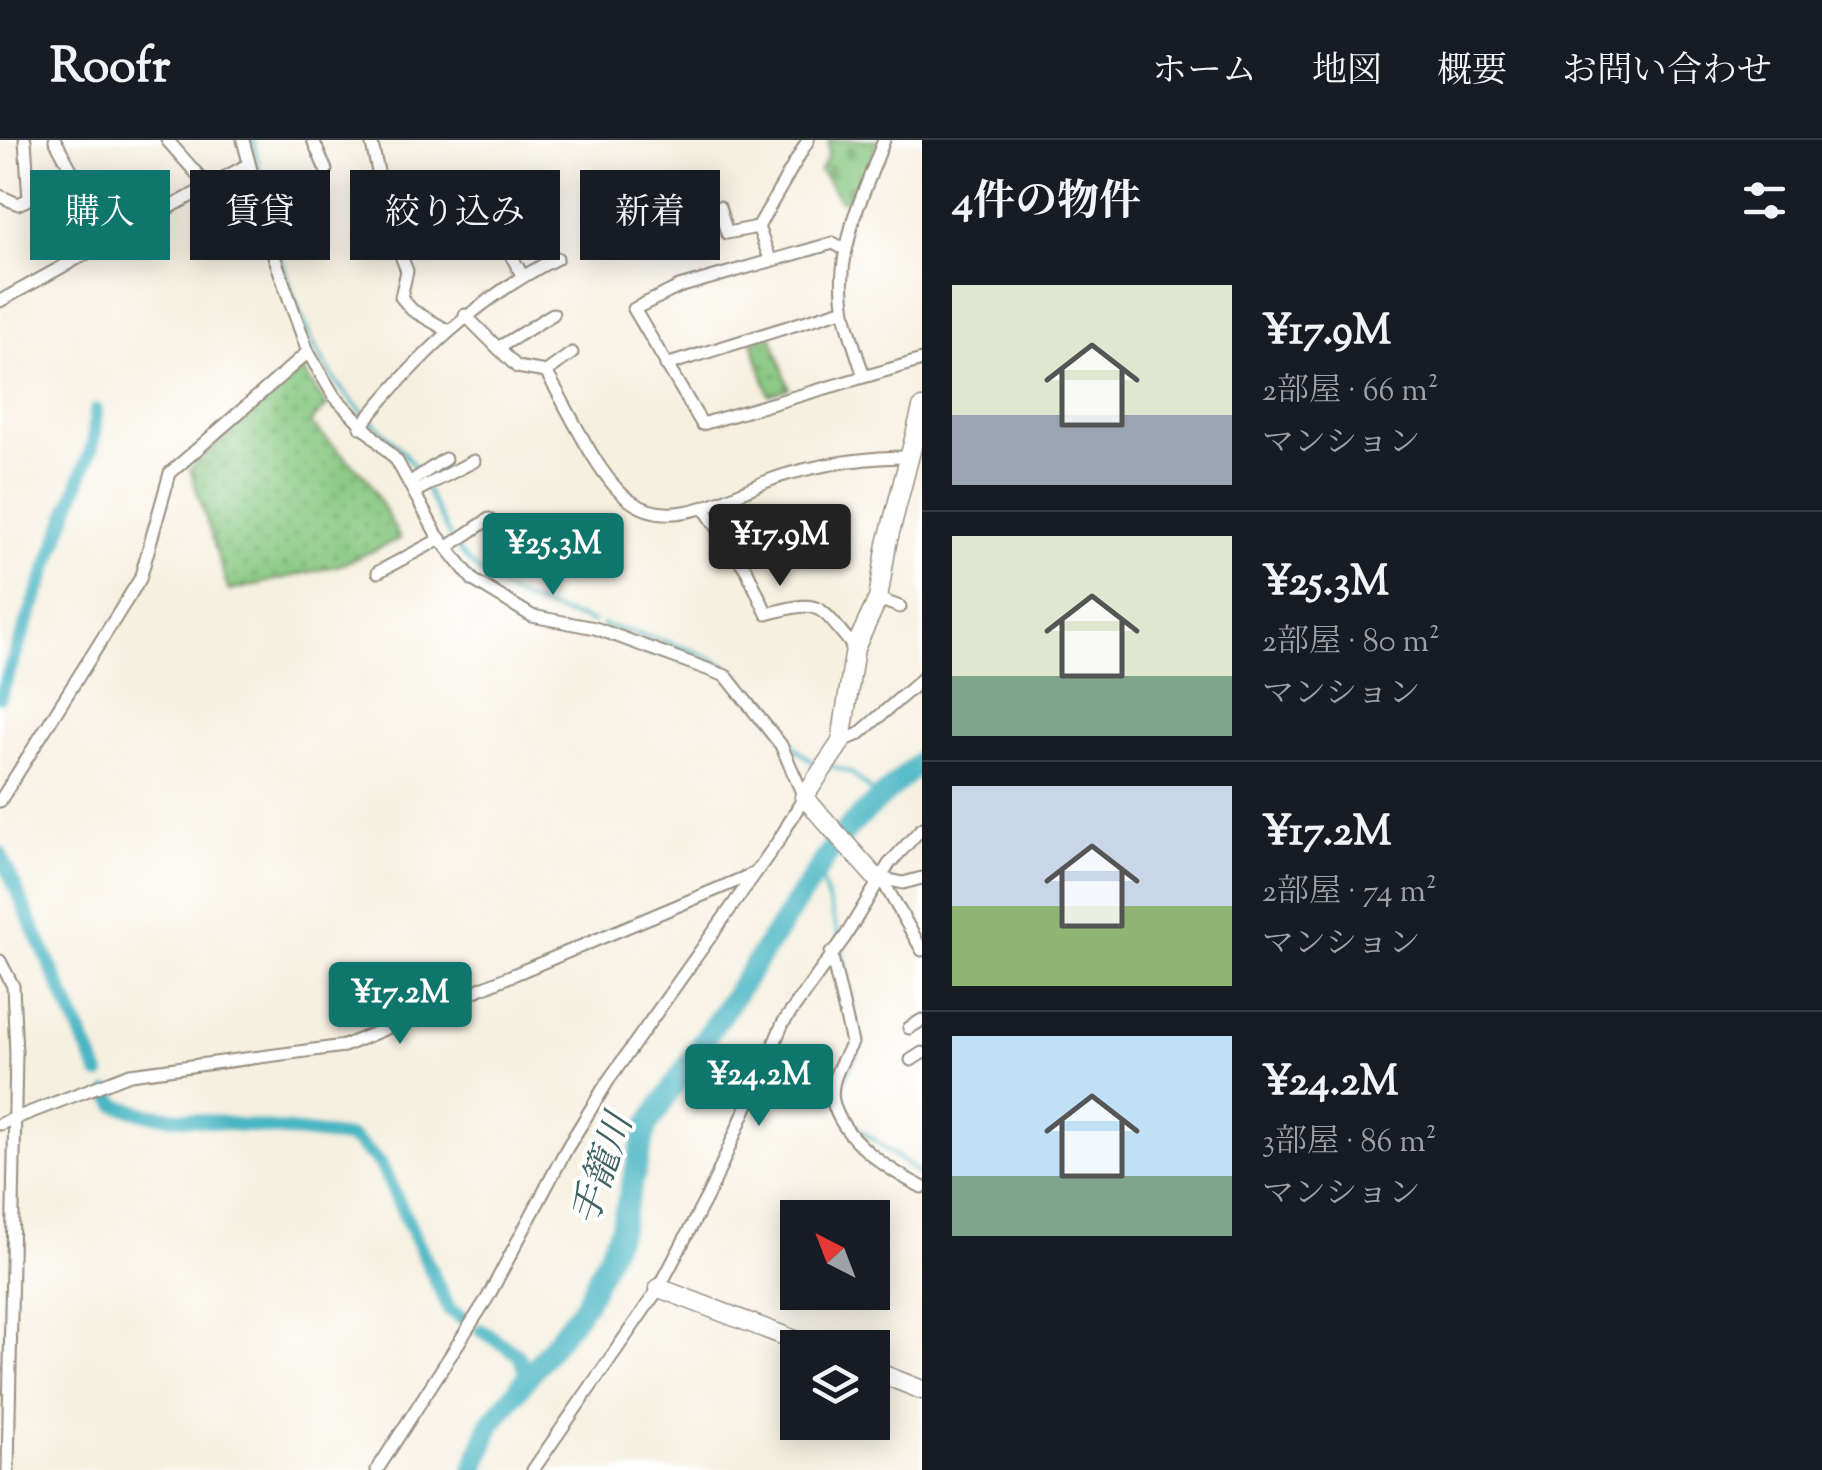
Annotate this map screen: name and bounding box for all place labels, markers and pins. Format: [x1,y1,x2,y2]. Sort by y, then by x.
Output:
pin: ¥17.9M [699,504,861,589]
pin: ¥25.3M [472,513,634,598]
pin: ¥17.2M [319,962,481,1047]
pin: ¥24.2M [678,1044,840,1129]

